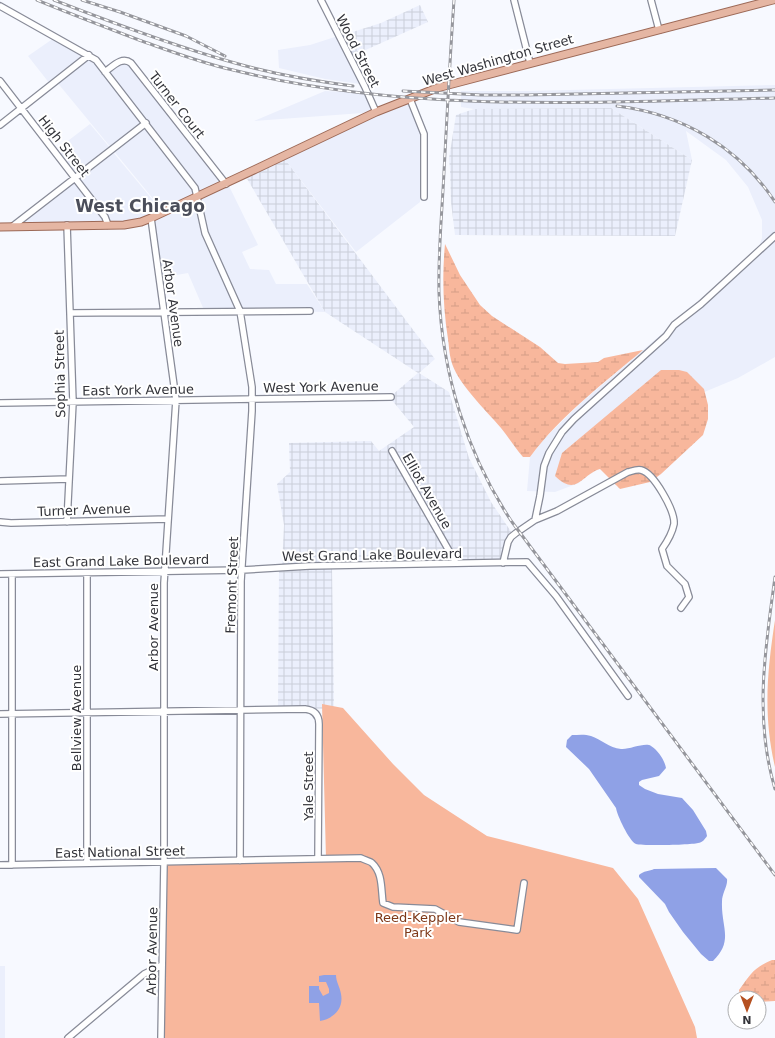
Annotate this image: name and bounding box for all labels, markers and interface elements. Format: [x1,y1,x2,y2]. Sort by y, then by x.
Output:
street label: Wood Street [333,12,383,90]
street label: West Washington Street [421,31,575,89]
street label: Turner Court [146,68,208,141]
street label: High Street [35,112,93,180]
district label: West Chicago [75,196,205,216]
street label: Arbor Avenue [159,258,187,348]
street label: Sophia Street [52,330,68,418]
street label: West York Avenue [263,378,379,396]
street label: East York Avenue [82,382,194,398]
street label: Elliot Avenue [399,451,455,531]
street label: Turner Avenue [36,501,131,519]
street label: Fremont Street [223,536,241,634]
street label: West Grand Lake Boulevard [282,546,462,564]
street label: East Grand Lake Boulevard [33,552,209,570]
street label: Arbor Avenue [146,583,161,671]
street label: Bellview Avenue [69,665,84,771]
street label: Yale Street [301,751,316,822]
street label: East National Street [55,843,185,861]
street label: Arbor Avenue [144,907,160,995]
park label: Reed-Keppler Park [375,910,462,940]
north arrow [727,990,767,1030]
text: N [742,1013,752,1026]

